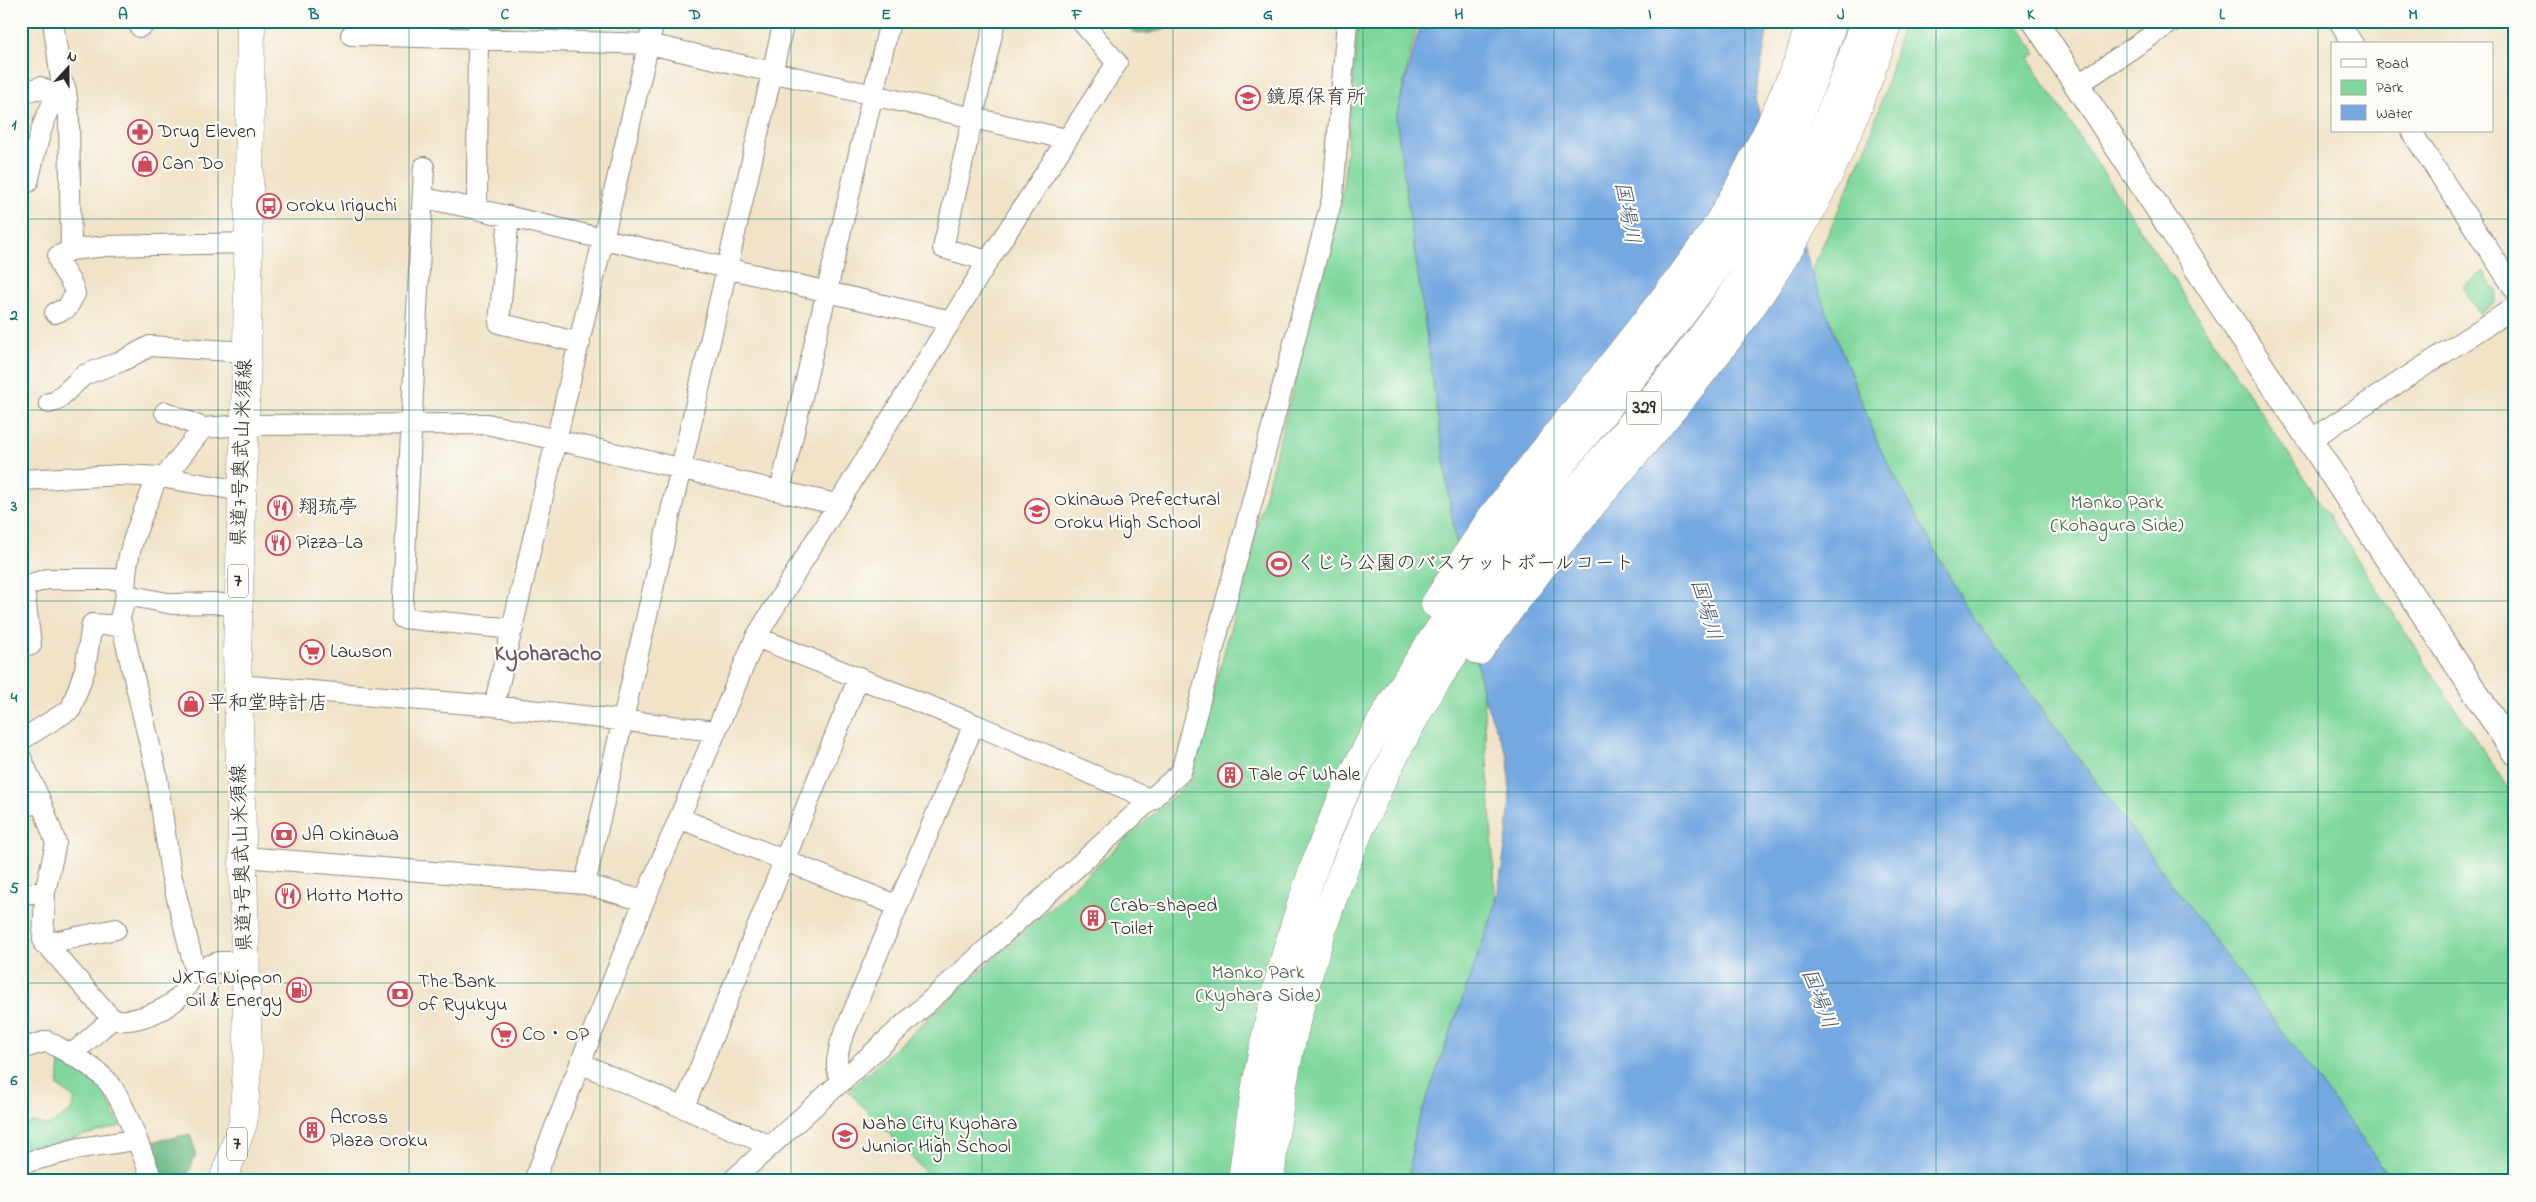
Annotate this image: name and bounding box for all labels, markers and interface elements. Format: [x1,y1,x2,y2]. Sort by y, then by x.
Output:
text: A [118,3,128,27]
text: B [308,3,320,27]
text: C [501,3,510,27]
text: D [688,3,701,27]
text: E [881,3,891,27]
text: F [1071,3,1083,27]
text: G [1263,3,1273,27]
text: H [1454,3,1464,27]
text: I [1648,3,1652,27]
text: J [1837,3,1845,27]
text: K [2027,3,2036,27]
text: L [2219,3,2226,27]
text: M [2408,3,2418,27]
north arrow [42,42,92,92]
legend [2331,42,2494,132]
text: N [64,46,80,69]
text: Road [2376,53,2409,75]
text: Park [2376,77,2404,99]
place label: 鏡原保育所 [1266,84,1366,113]
school or university icon: 鏡原保育所 [1235,85,1261,111]
text: Water [2376,103,2412,125]
text: 1 [11,113,17,137]
place label: Drug Eleven [157,118,256,148]
pharmacy icon: Drug Eleven [127,119,153,145]
place label: Can Do [162,150,224,179]
shop icon: Can Do [132,151,158,177]
water label: 国場川 [1606,179,1646,247]
place label: Oroku Iriguchi [286,192,397,222]
bus stop icon: Oroku Iriguchi [256,193,282,219]
text: 2 [9,304,18,328]
street label: 県道7号奥武山米須線 [225,358,261,548]
road number: 329 [1626,392,1662,424]
place label: Okinawa Prefectural Oroku High School [1054,486,1220,539]
park label: Manko Park (Kohagura Side) [2050,489,2184,542]
place label: 翔琉亭 [298,494,358,523]
text: 3 [10,495,18,519]
restaurant icon: 翔琉亭 [267,495,293,521]
school or university icon: Okinawa Prefectural Oroku High School [1024,498,1050,524]
place label: Pizza-La [296,529,363,558]
restaurant icon: Pizza-La [265,530,291,556]
place label: くじら公園のバスケットボールコート [1296,550,1635,579]
sports icon: くじら公園のバスケットボールコート [1266,551,1292,577]
road number: 7 [228,564,248,598]
water label: 国場川 [1682,576,1728,644]
place label: Lawson [330,638,392,667]
supermarket icon: Lawson [299,639,325,665]
district label: Kyoharacho [494,639,602,672]
text: 4 [10,686,18,710]
place label: 平和堂時計店 [208,690,328,719]
shop icon: 平和堂時計店 [178,691,204,717]
place label: Tale of Whale [1248,761,1360,790]
building icon: Tale of Whale [1217,762,1243,788]
street label: 県道7号奥武山米須線 [225,763,261,953]
place label: JA Okinawa [302,821,399,850]
bank icon: JA Okinawa [271,822,297,848]
text: 5 [9,877,19,901]
place label: Hotto Motto [306,882,403,911]
restaurant icon: Hotto Motto [275,883,301,909]
place label: Crab-shaped Toilet [1110,892,1218,944]
building icon: Crab-shaped Toilet [1080,905,1106,931]
park label: Manko Park (Kyohara Side) [1196,959,1320,1011]
place label: JXTG Nippon Oil & Energy [173,964,282,1017]
water label: 国場川 [1793,964,1843,1034]
place label: The Bank of Ryukyu [418,968,508,1020]
fuel station icon: JXTG Nippon Oil & Energy [286,977,312,1003]
bank icon: The Bank of Ryukyu [387,981,413,1007]
place label: CO・OP [522,1021,590,1050]
supermarket icon: CO・OP [491,1022,517,1048]
text: 6 [9,1069,18,1093]
place label: Across Plaza Oroku [330,1104,428,1156]
place label: Naha City Kyohara Junior High School [862,1110,1018,1163]
building icon: Across Plaza Oroku [299,1117,325,1143]
school or university icon: Naha City Kyohara Junior High School [832,1123,858,1149]
road number: 7 [227,1128,247,1160]

